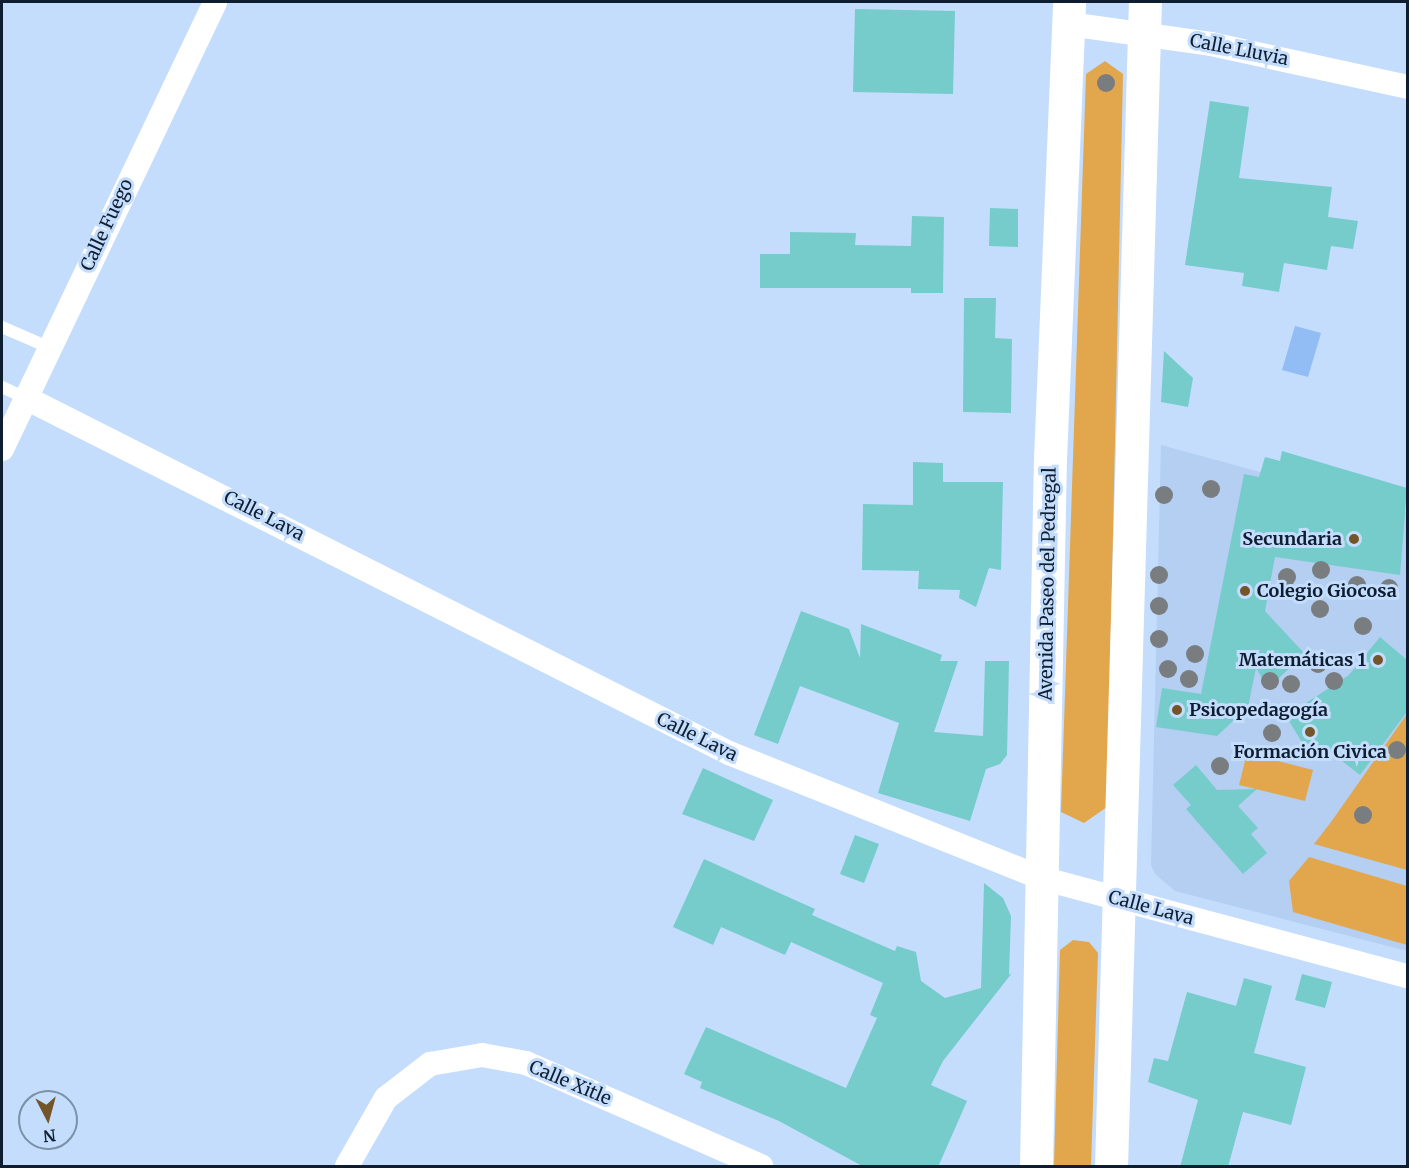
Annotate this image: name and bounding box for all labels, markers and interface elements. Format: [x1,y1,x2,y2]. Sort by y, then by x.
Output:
street label: Calle Lluvia [1188,30,1290,70]
street label: Calle Fuego [76,176,138,274]
street label: Avenida Paseo del Pedregal [1035,467,1061,701]
street label: Calle Lava [220,487,308,545]
place label: Secundaria [1242,528,1342,550]
marker: Secundaria [1347,532,1361,546]
place label: Colegio Giocosa [1257,580,1397,602]
marker: Colegio Giocosa [1238,584,1252,598]
place label: Matemáticas 1 [1239,649,1366,671]
marker: Matemáticas 1 [1371,653,1385,667]
place label: Psicopedagogía [1189,699,1328,721]
marker: Psicopedagogía [1170,703,1184,717]
street label: Calle Lava [653,708,741,766]
marker: Formación Civica [1303,725,1317,739]
place label: Formación Civica [1233,741,1387,763]
street label: Calle Lava [1106,886,1196,930]
street label: Calle Xitle [526,1056,614,1110]
north arrow [18,1090,78,1150]
text: N [42,1125,57,1147]

